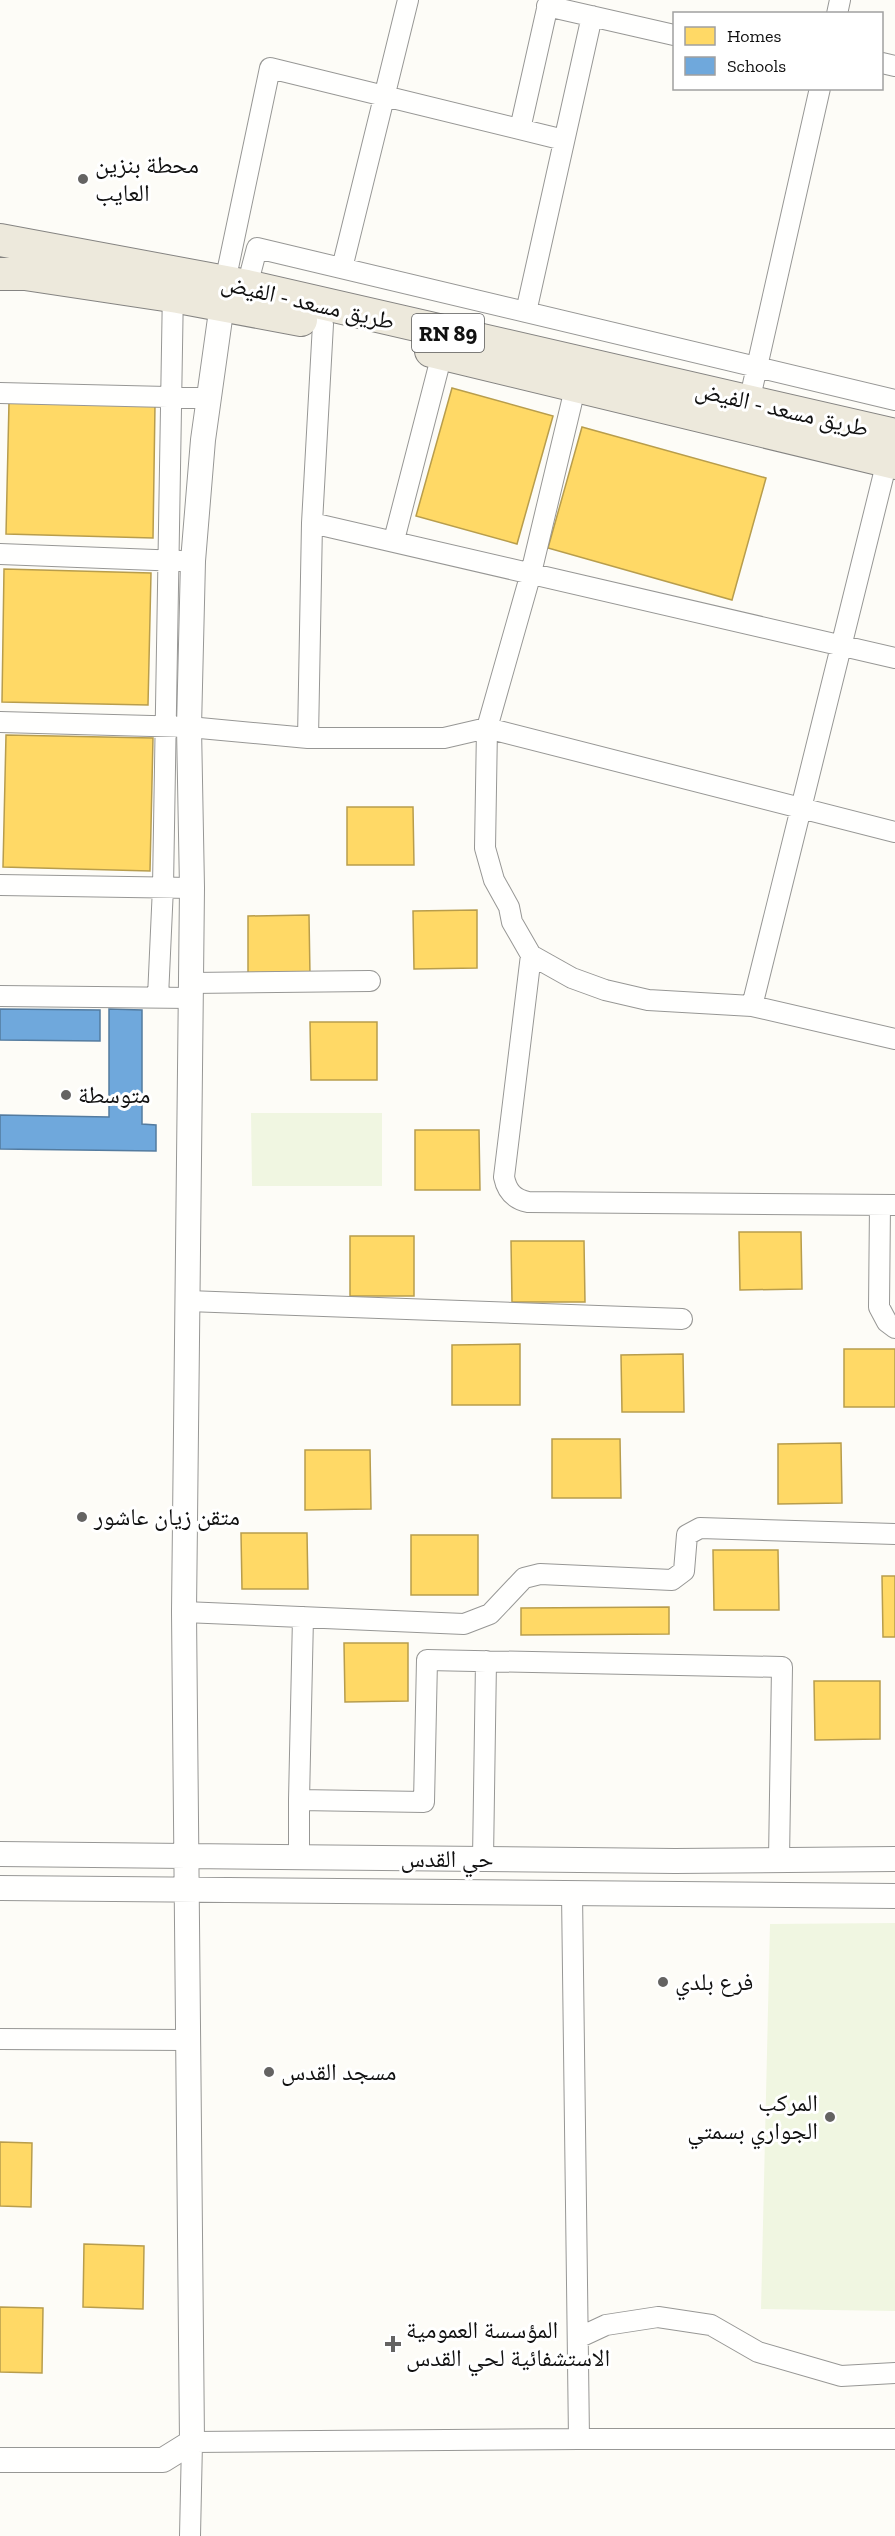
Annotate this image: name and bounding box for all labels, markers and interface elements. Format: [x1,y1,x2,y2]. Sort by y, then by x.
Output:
legend [673,12,883,90]
text: Homes [727,25,781,47]
text: Schools [727,55,786,77]
place label: محطة بنزين العايب [95,150,199,207]
marker: محطة بنزين العايب [76,172,90,186]
street label: طريق مسعد - الفيض [219,267,398,336]
road number: RN 89 [412,314,484,352]
street label: طريق مسعد - الفيض [693,374,872,443]
place label: متوسطة [78,1080,151,1109]
marker: متوسطة [59,1088,73,1102]
place label: متقن زيان عاشور [93,1502,240,1531]
marker: متقن زيان عاشور [75,1510,89,1524]
street label: حي القدس [401,1844,493,1878]
place label: فرع بلدي [675,1967,753,2001]
marker: فرع بلدي [656,1975,670,1989]
place label: مسجد القدس [281,2057,396,2086]
marker: مسجد القدس [262,2065,276,2079]
place label: المركب الجواري بسمتي [687,2088,818,2150]
marker: المركب الجواري بسمتي [823,2110,837,2124]
place label: المؤسسة العمومية الاستشفائية لحي القدس [406,2315,610,2377]
marker: المؤسسة العمومية الاستشفائية لحي القدس [384,2335,402,2353]

